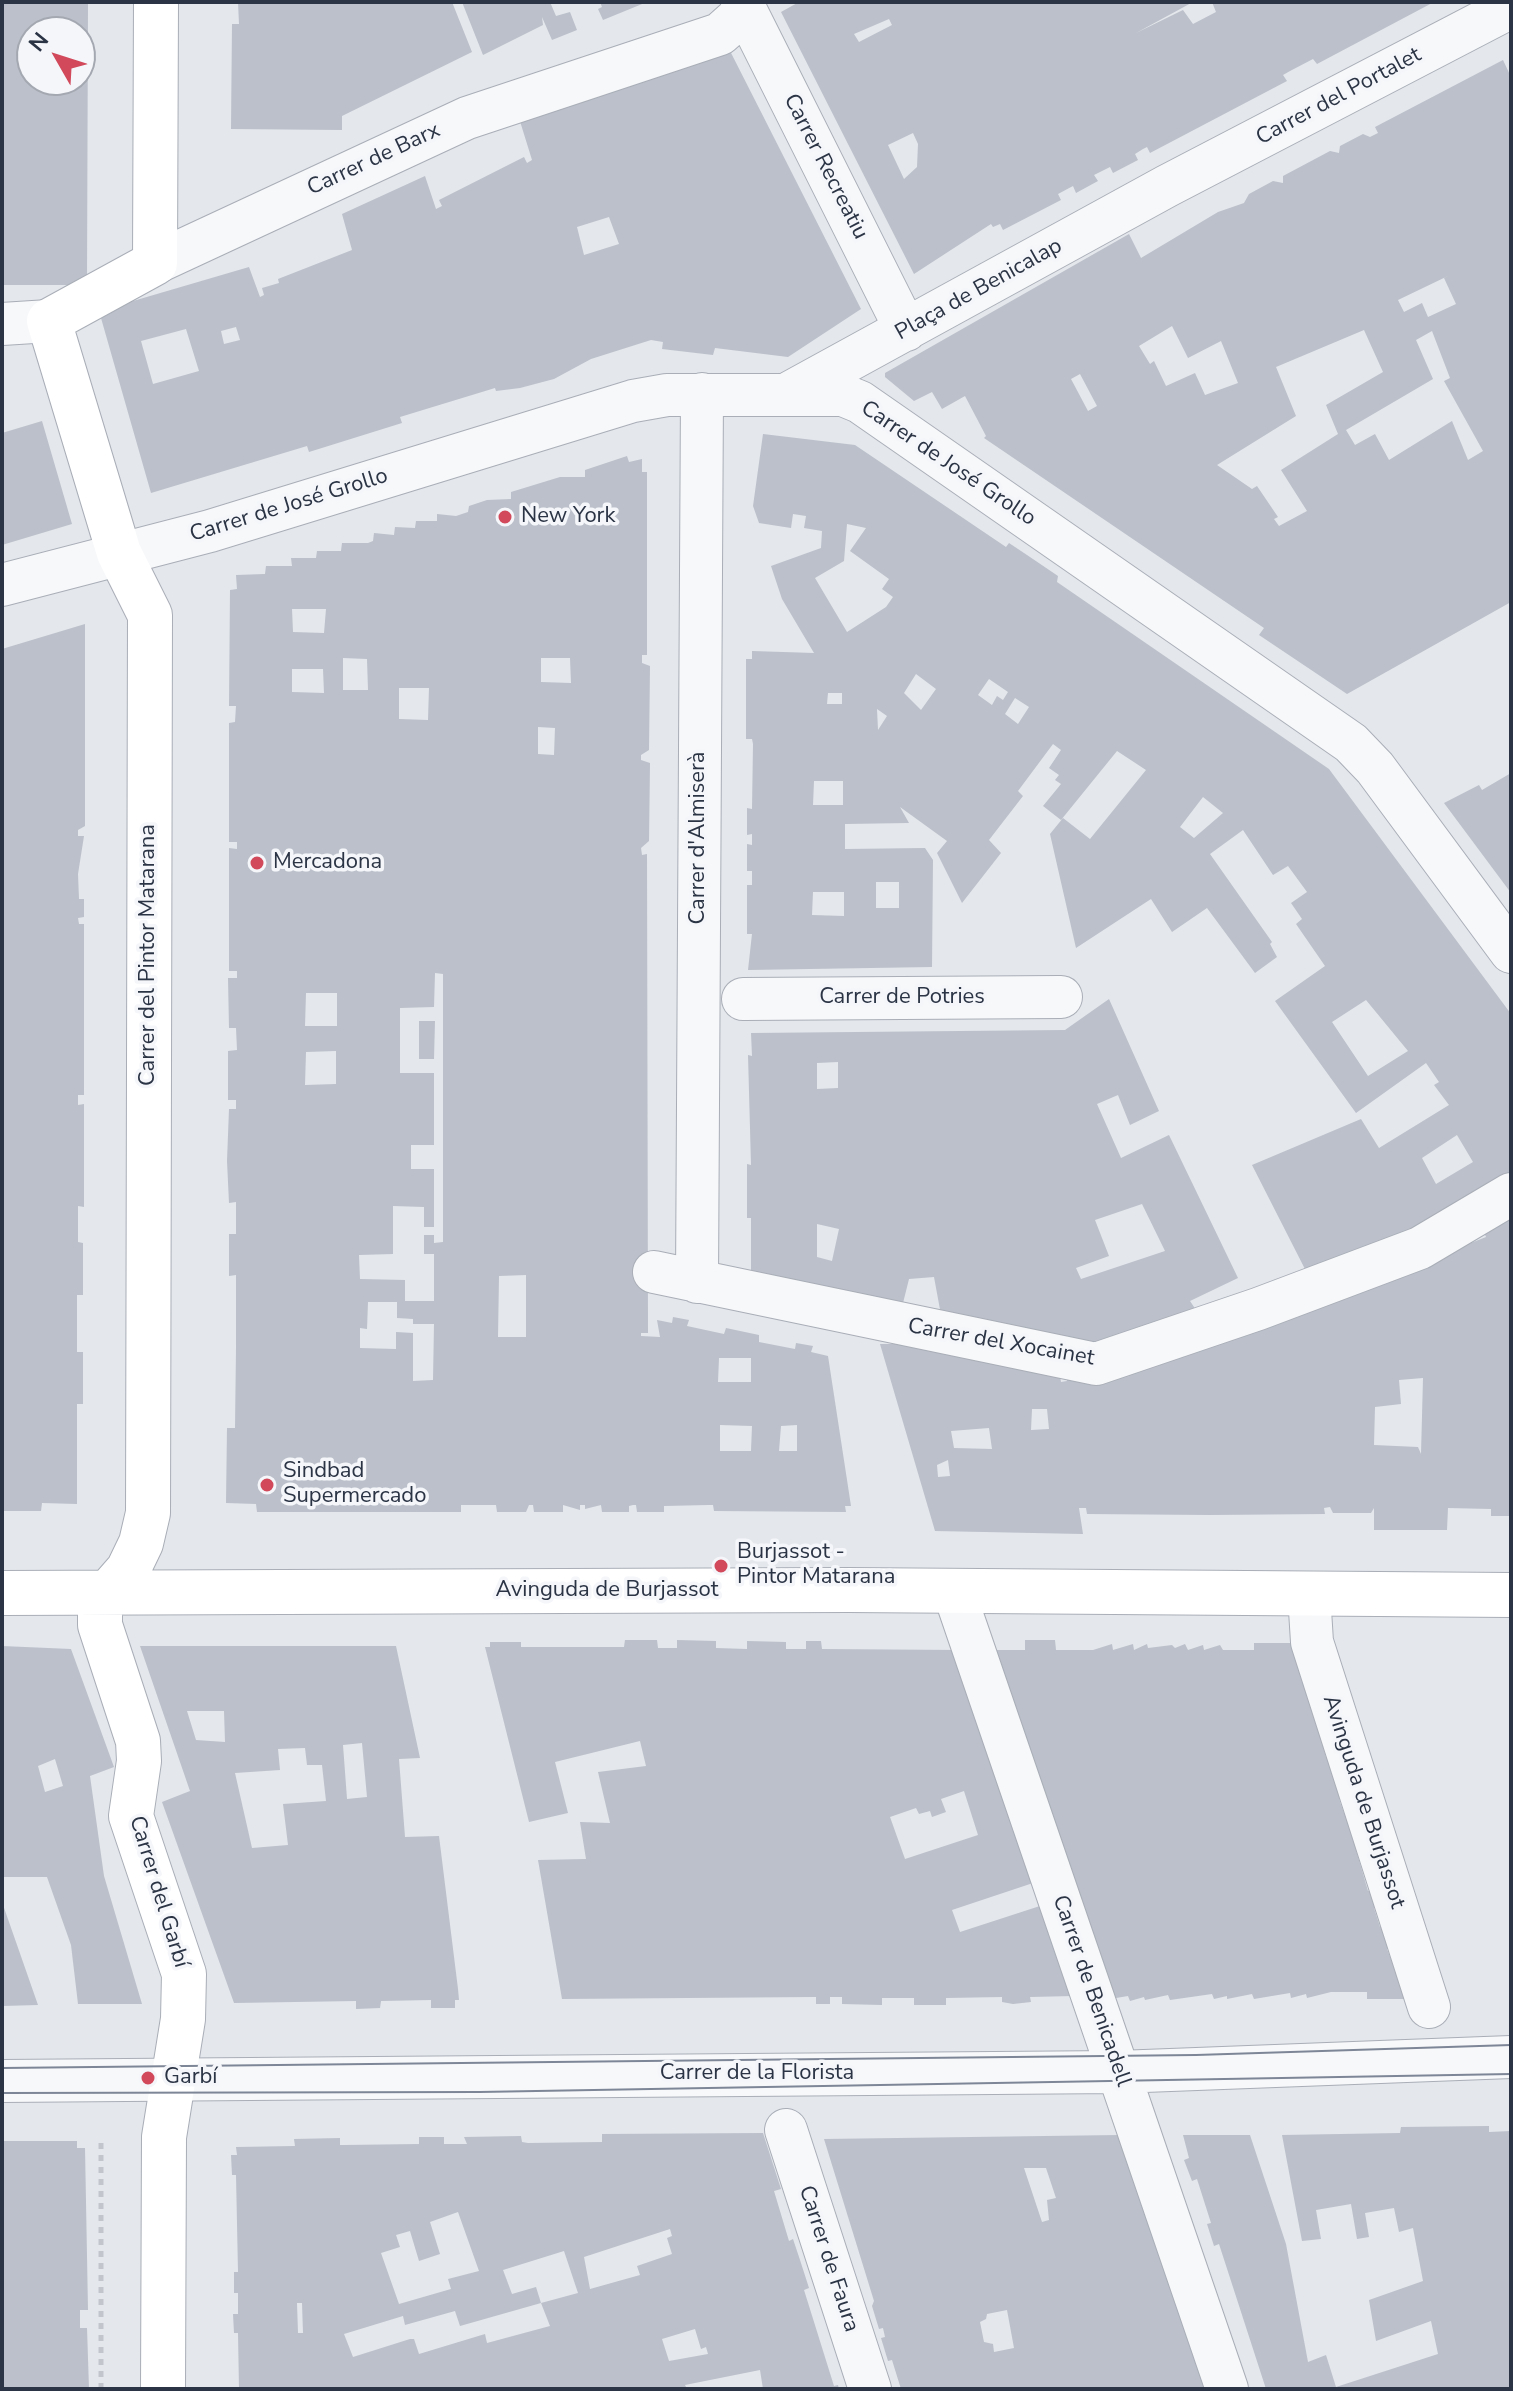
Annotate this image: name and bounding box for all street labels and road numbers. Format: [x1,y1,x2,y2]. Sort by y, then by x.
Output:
street label: Carrer del Portalet [1252,42,1426,152]
street label: Carrer Recreatiu [777,90,873,244]
street label: Carrer de Barx [304,118,444,202]
street label: Plaça de Benicalap [891,233,1067,347]
street label: Carrer de José Grollo [855,396,1041,532]
street label: Carrer de José Grollo [187,463,391,549]
street label: Carrer d'Almiserà [686,752,712,924]
street label: Carrer del Pintor Matarana [136,824,162,1086]
street label: Carrer de Potries [819,985,985,1011]
street label: Carrer del Xocainet [906,1314,1096,1372]
street label: Avinguda de Burjassot [496,1578,718,1604]
street label: Avinguda de Burjassot [1316,1692,1410,1912]
street label: Carrer del Garbí [122,1813,194,1971]
street label: Carrer de Benicadell [1046,1892,1136,2090]
street label: Carrer de la Florista [660,2061,854,2087]
street label: Carrer de Faura [792,2183,864,2335]

